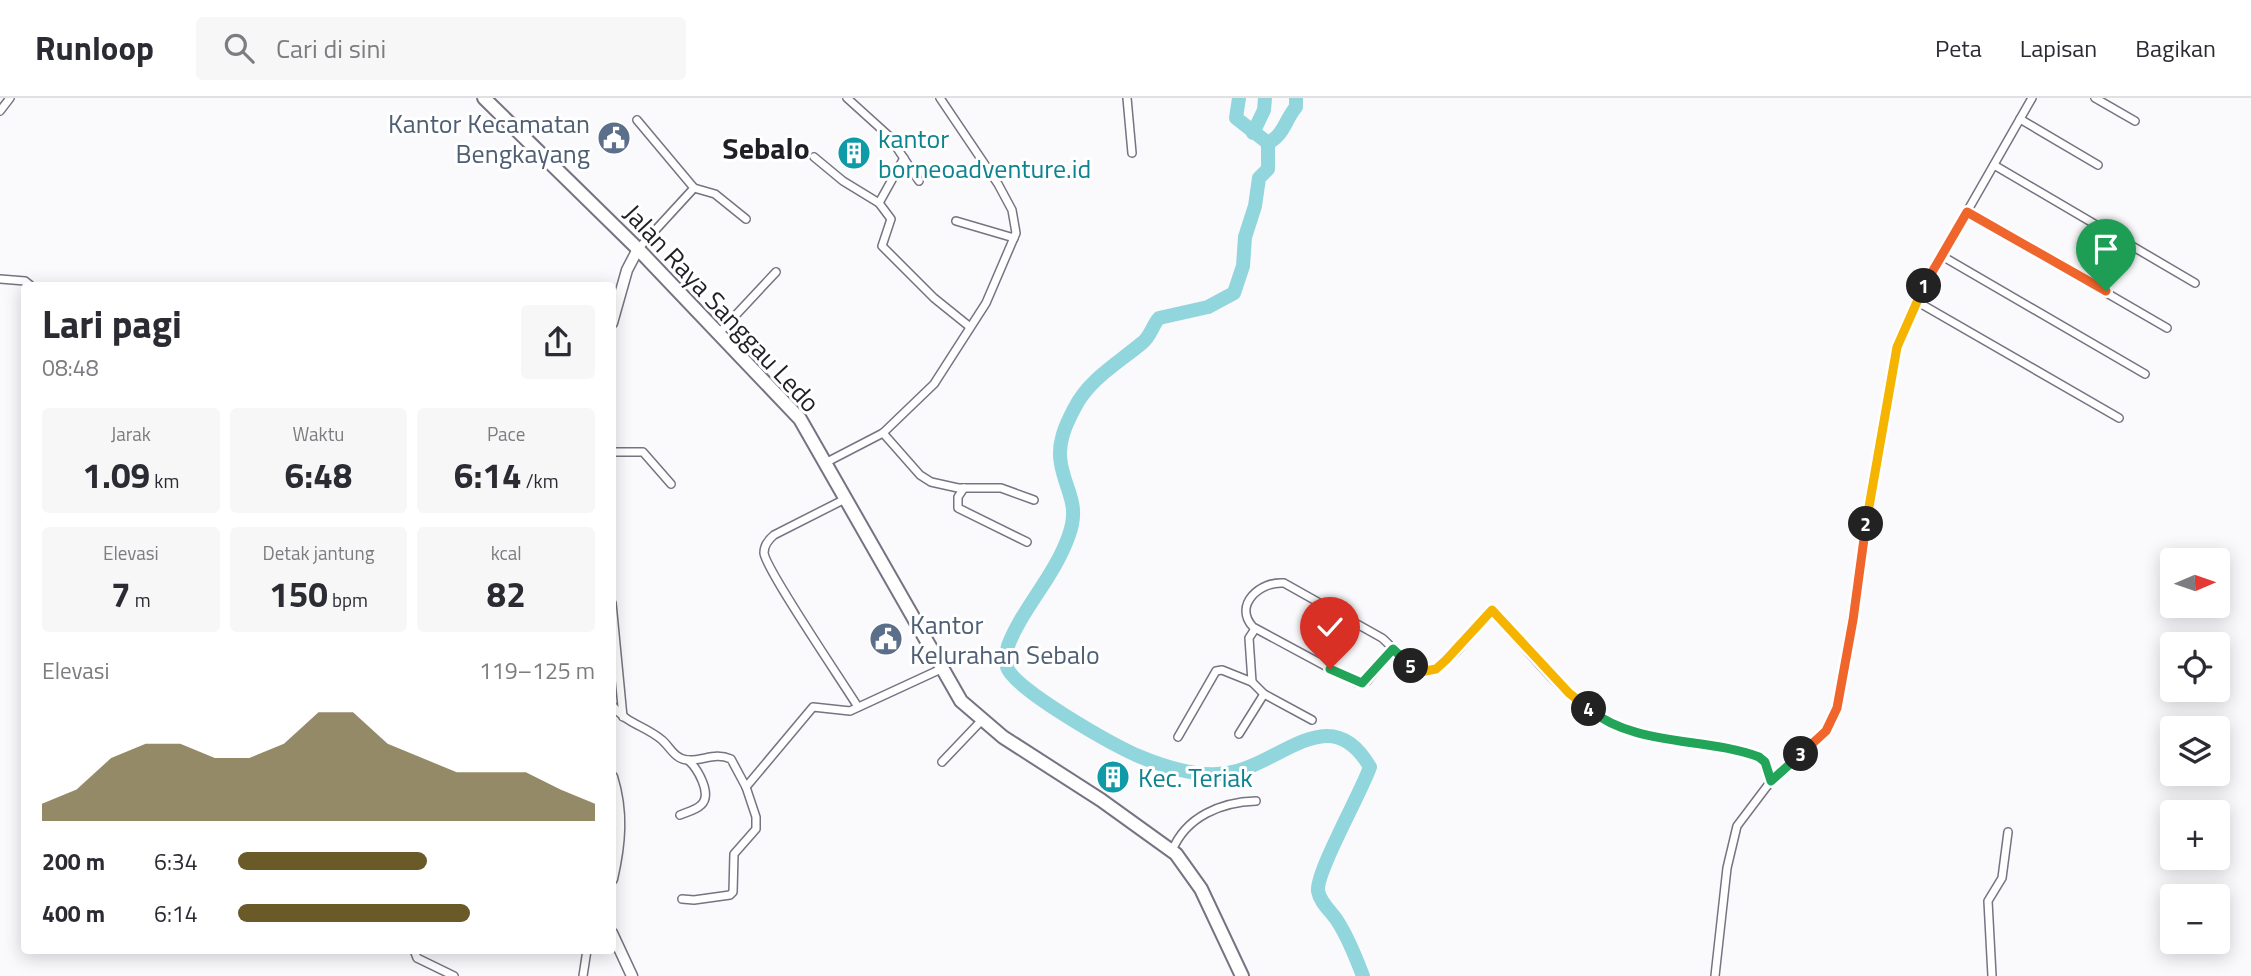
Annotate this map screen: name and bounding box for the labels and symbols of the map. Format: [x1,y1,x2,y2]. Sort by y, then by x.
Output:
place label: Kantor Kecamatan Bengkayang [388,104,590,173]
public building icon: Kantor Kecamatan Bengkayang [595,119,633,157]
place label: kantor borneoadventure.id [878,119,1091,188]
district label: Sebalo [722,125,810,171]
building icon: kantor borneoadventure.id [835,134,873,172]
street label: Jalan Raya Sanggau Ledo [615,195,829,421]
pin [2076,219,2136,291]
pin: 1 [1906,268,1941,304]
pin: 2 [1848,506,1884,542]
north arrow [2160,548,2230,618]
pin [1300,597,1360,669]
place label: Kantor Kelurahan Sebalo [910,605,1100,674]
public building icon: Kantor Kelurahan Sebalo [867,620,905,658]
pin: 5 [1394,648,1428,684]
pin: 4 [1572,692,1606,726]
pin: 3 [1784,736,1818,772]
building icon: Kec. Teriak [1094,758,1132,796]
place label: Kec. Teriak [1138,758,1253,797]

